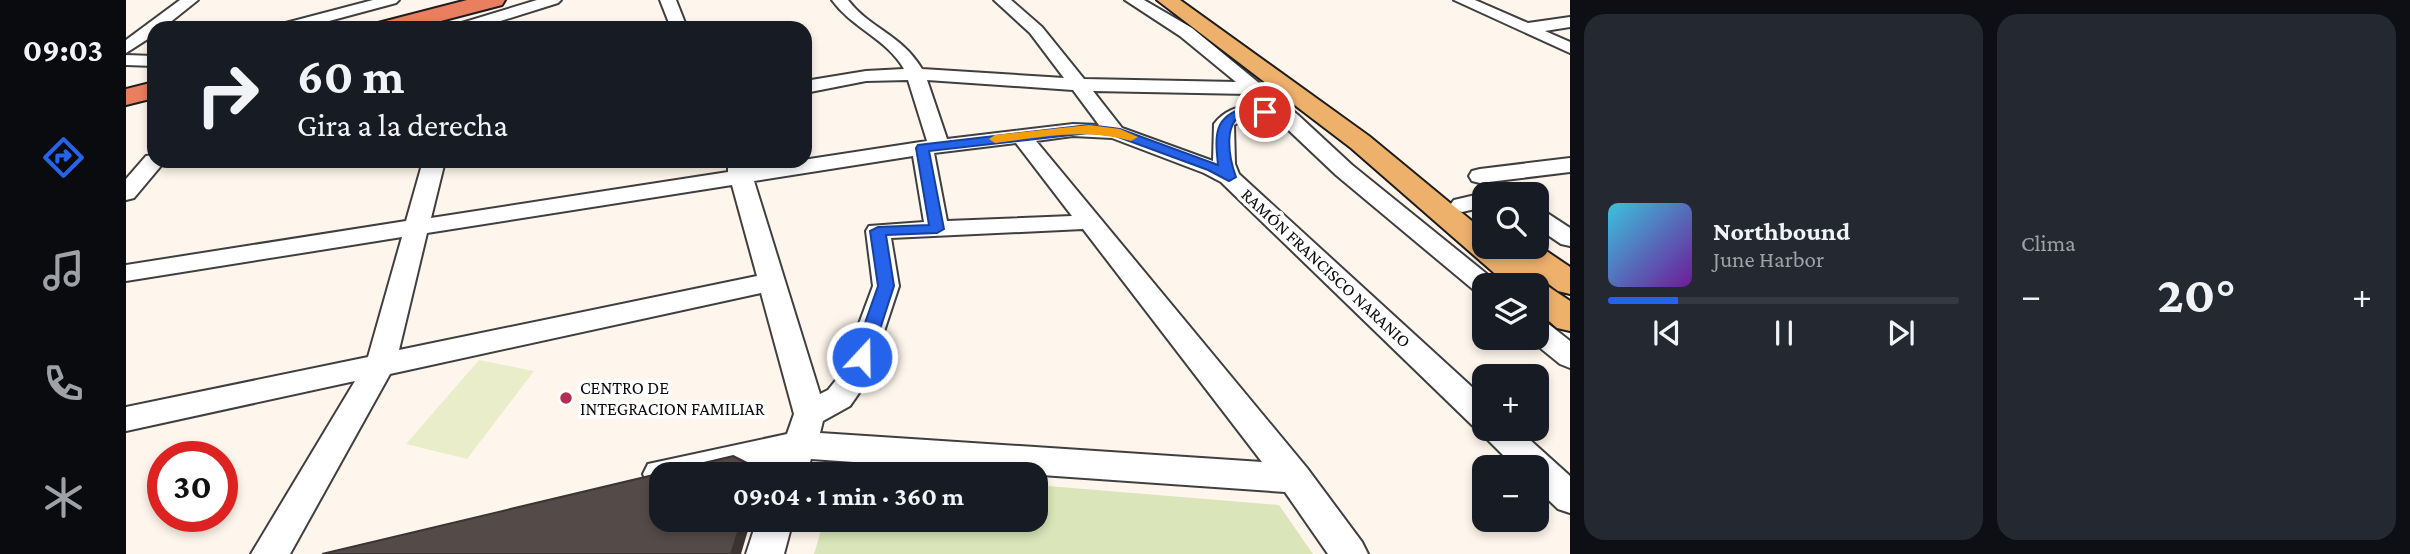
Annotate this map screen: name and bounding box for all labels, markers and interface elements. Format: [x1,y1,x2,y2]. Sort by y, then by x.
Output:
text: 09:03 [23,32,103,68]
icon: right [182,49,273,140]
text: 60 m [297,49,404,104]
pin [1235,82,1295,142]
icon: arrive [1246,93,1284,131]
text: Gira a la derecha [297,107,508,143]
icon: directions [39,133,88,182]
map controls [1472,182,1549,532]
button: search [1472,182,1549,259]
street label: RAMÓN FRANCISCO NARANIO [1237,184,1415,352]
text: Northbound [1713,217,1850,246]
text: Clima [2021,230,2076,256]
icon: music [39,246,88,295]
text: June Harbor [1713,246,1824,272]
text: 20° [2157,265,2236,323]
button: layers [1472,273,1549,350]
text: − [2021,274,2041,316]
text: + [2352,274,2372,316]
icon: previous [1648,314,1686,352]
icon: pause [1765,314,1803,352]
icon: next [1882,314,1920,352]
position arrow [825,320,899,394]
icon: phone [39,359,88,408]
button: + [1472,364,1549,441]
place label: CENTRO DE INTEGRACION FAMILIAR [580,378,766,419]
marker: CENTRO DE INTEGRACION FAMILIAR [558,390,574,406]
speed limit sign: 30 [147,441,238,532]
button: − [1472,455,1549,532]
icon: climate [39,473,88,522]
text: 09:04 · 1 min · 360 m [733,482,964,511]

